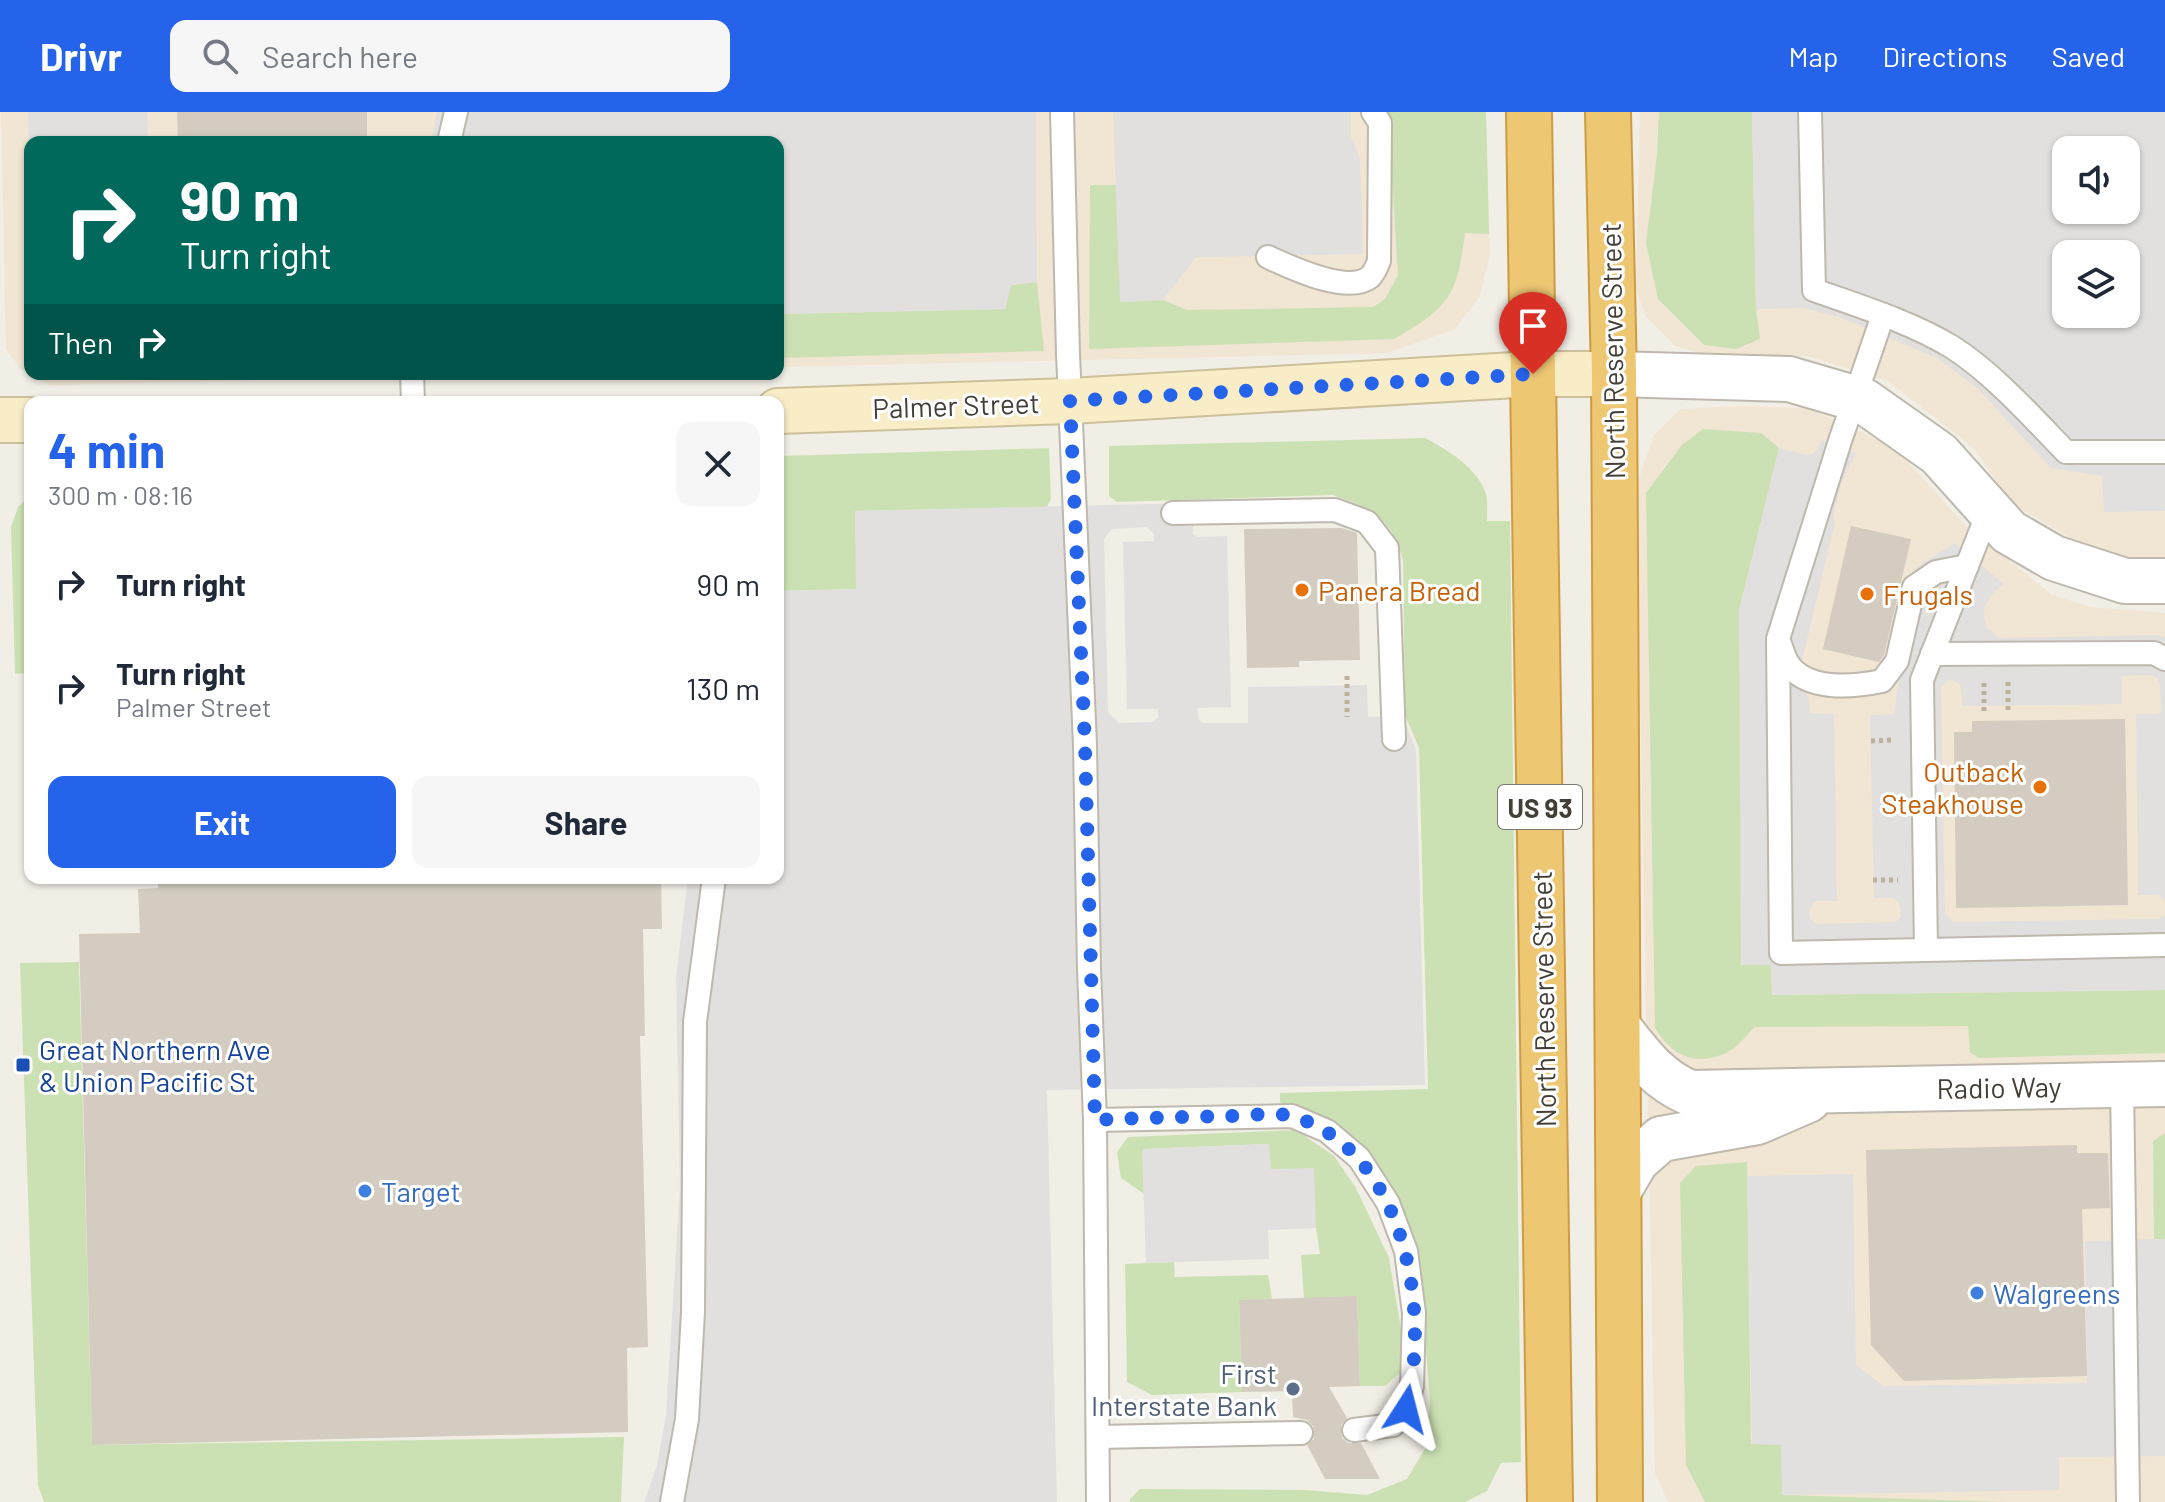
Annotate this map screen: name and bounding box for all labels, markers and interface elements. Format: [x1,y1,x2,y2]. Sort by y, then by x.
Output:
search box [170,20,730,92]
text: Drivr [40,33,122,79]
icon: search [198,34,242,78]
text: Search here [262,38,418,74]
text: Map [1789,39,1838,73]
text: Directions [1882,39,2008,73]
text: Saved [2052,39,2125,73]
map controls [2052,136,2140,328]
button: sound [2052,136,2140,224]
text: 90 m [180,165,300,232]
icon: right [48,168,152,272]
street label: North Reserve Street [1593,222,1631,480]
text: Turn right [180,233,332,276]
button: layers [2052,240,2140,328]
pin [1499,292,1567,374]
icon: arrive [1511,304,1555,348]
icon: right [129,320,173,364]
text: Then [48,324,113,360]
street label: Palmer Street [872,385,1040,425]
text: 4 min [48,420,165,478]
button: close [676,422,760,506]
text: 300 m · 08:16 [48,479,193,510]
icon: right [48,562,92,606]
text: Turn right [116,566,246,602]
text: 90 m [697,566,760,602]
place label: Panera Bread [1318,573,1481,607]
place label: Frugals [1883,577,1973,611]
marker: Panera Bread [1293,581,1311,599]
marker: Frugals [1858,585,1876,603]
text: Turn right [116,655,246,691]
icon: right [48,666,92,710]
text: 130 m [686,670,760,706]
text: Palmer Street [116,691,271,722]
place label: Outback Steakhouse [1881,754,2024,820]
button: Exit [48,776,396,868]
button: Share [412,776,760,868]
marker: Outback Steakhouse [2031,778,2049,796]
road number: US 93 [1498,785,1582,829]
street label: North Reserve Street [1524,870,1562,1128]
place label: Great Northern Ave & Union Pacific St [39,1032,271,1098]
marker: Great Northern Ave & Union Pacific St [14,1056,32,1074]
street label: Radio Way [1936,1069,2062,1105]
place label: Target [381,1174,461,1208]
marker: Target [356,1182,374,1200]
place label: Walgreens [1993,1276,2120,1310]
marker: Walgreens [1968,1284,1986,1302]
place label: First Interstate Bank [1091,1356,1277,1422]
position arrow [1364,1367,1448,1451]
marker: First Interstate Bank [1284,1380,1302,1398]

